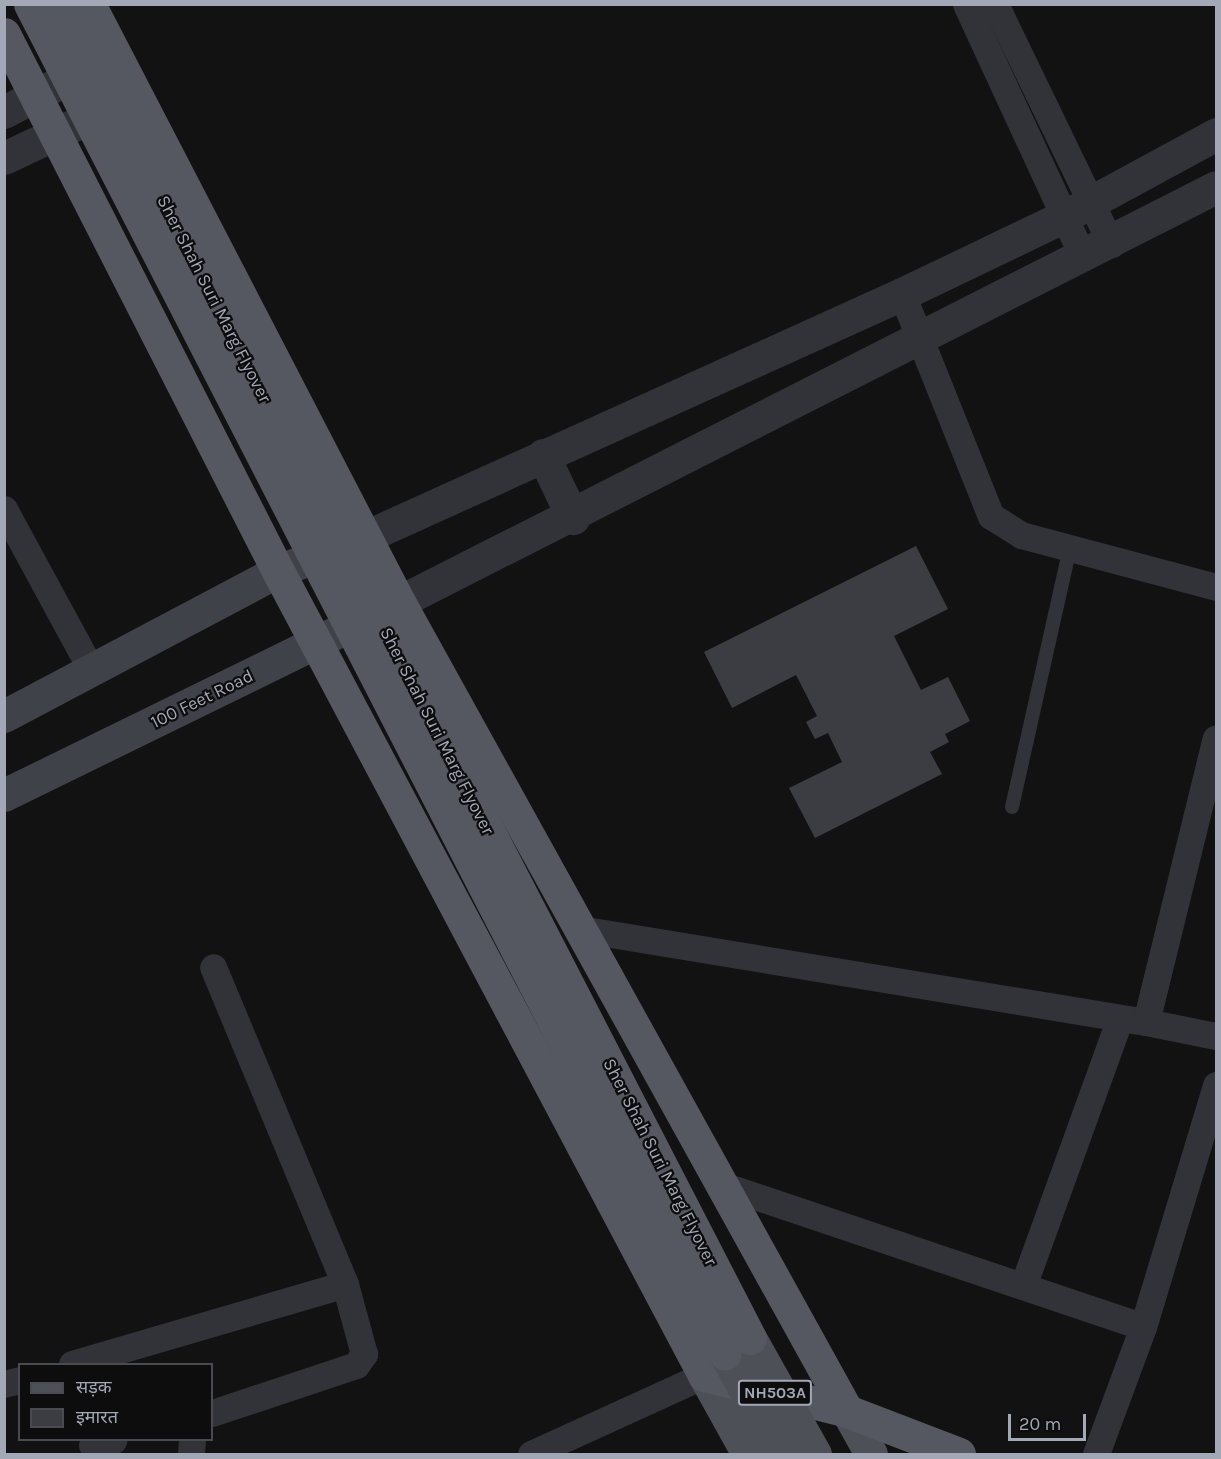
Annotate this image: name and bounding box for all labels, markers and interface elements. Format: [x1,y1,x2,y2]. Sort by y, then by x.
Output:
street label: Sher Shah Suri Marg Flyover [152,192,276,406]
street label: Sher Shah Suri Marg Flyover [375,624,499,838]
street label: 100 Feet Road [147,665,257,733]
street label: Sher Shah Suri Marg Flyover [598,1055,722,1269]
legend [18,1363,213,1441]
text: सड़क [76,1376,112,1398]
road number: NH503A [738,1380,812,1406]
scale bar [1011,1402,1089,1440]
text: इमारत [76,1406,118,1428]
text: 20 m [1019,1413,1061,1435]

